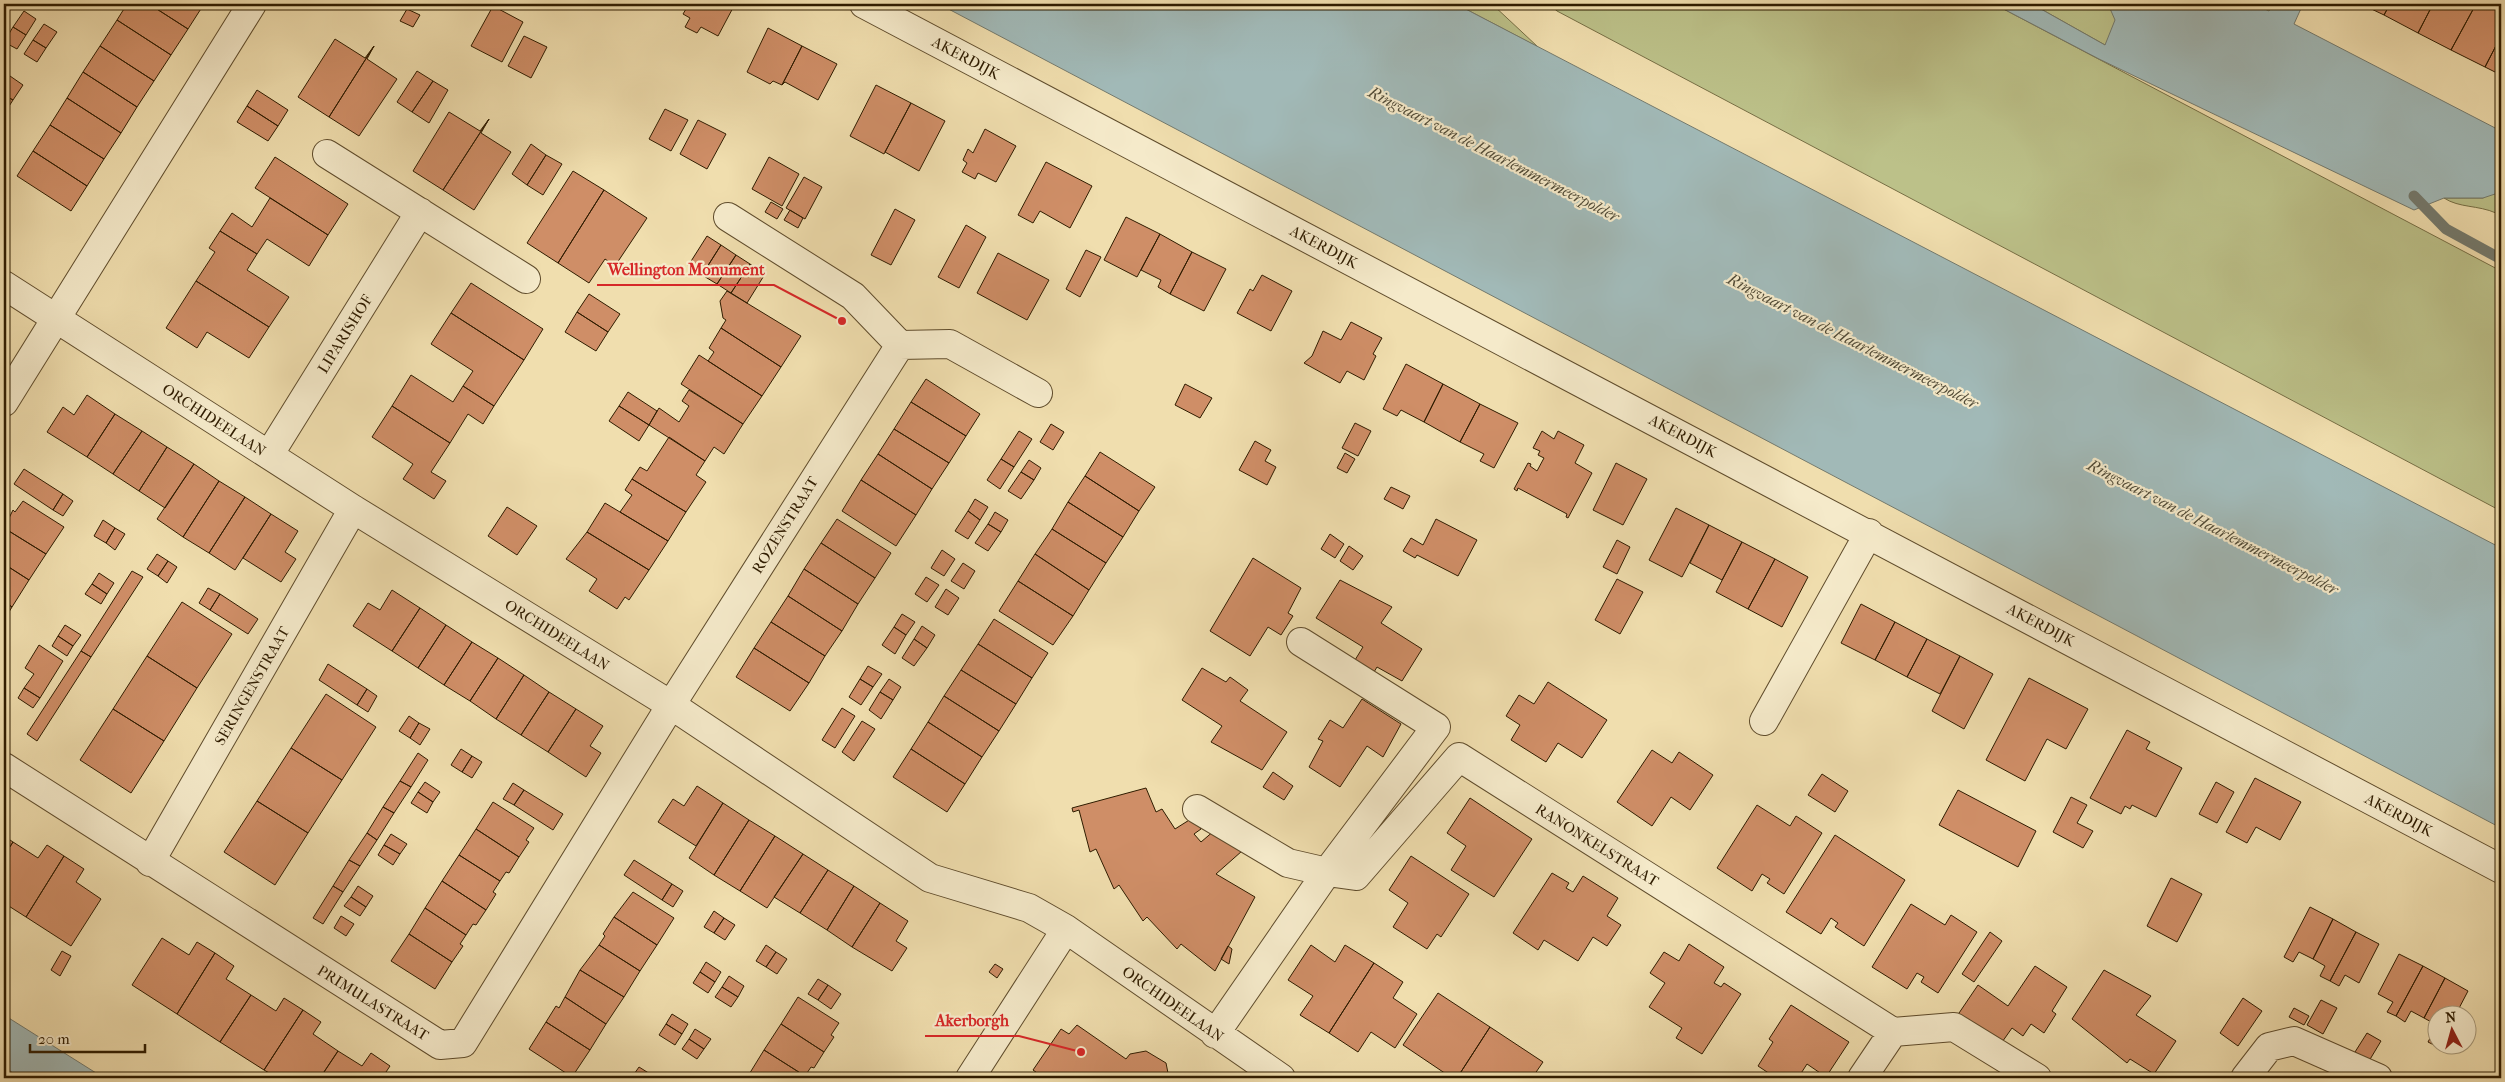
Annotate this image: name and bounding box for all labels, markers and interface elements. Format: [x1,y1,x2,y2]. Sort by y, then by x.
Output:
street label: AKERDIJK [928,32,1004,84]
water label: Ringvaart van de Haarlemmermeerpolder [1365,82,1624,227]
street label: AKERDIJK [1286,221,1362,273]
callout: Wellington Monument [597,254,774,285]
text: Wellington Monument [606,260,765,280]
water label: Ringvaart van de Haarlemmermeerpolder [1724,269,1983,414]
street label: LIPARISHOF [314,291,376,377]
street label: ORCHIDEELAAN [159,380,270,460]
street label: AKERDIJK [1645,410,1721,462]
water label: Ringvaart van de Haarlemmermeerpolder [2084,455,2343,600]
street label: ROZENSTRAAT [748,472,822,577]
street label: ORCHIDEELAAN [501,596,613,675]
street label: AKERDIJK [2003,599,2079,651]
street label: SERINGENSTRAAT [211,623,294,748]
street label: AKERDIJK [2361,789,2437,841]
street label: RANONKELSTRAAT [1532,800,1663,891]
street label: PRIMULASTRAAT [314,961,433,1045]
street label: ORCHIDEELAAN [1119,962,1228,1046]
north arrow [2428,1004,2478,1054]
callout: Akerborgh [925,1005,1019,1036]
text: N [2445,1009,2457,1027]
text: Akerborgh [934,1011,1010,1031]
scale bar [30,1022,145,1054]
text: 20 m [38,1030,70,1048]

